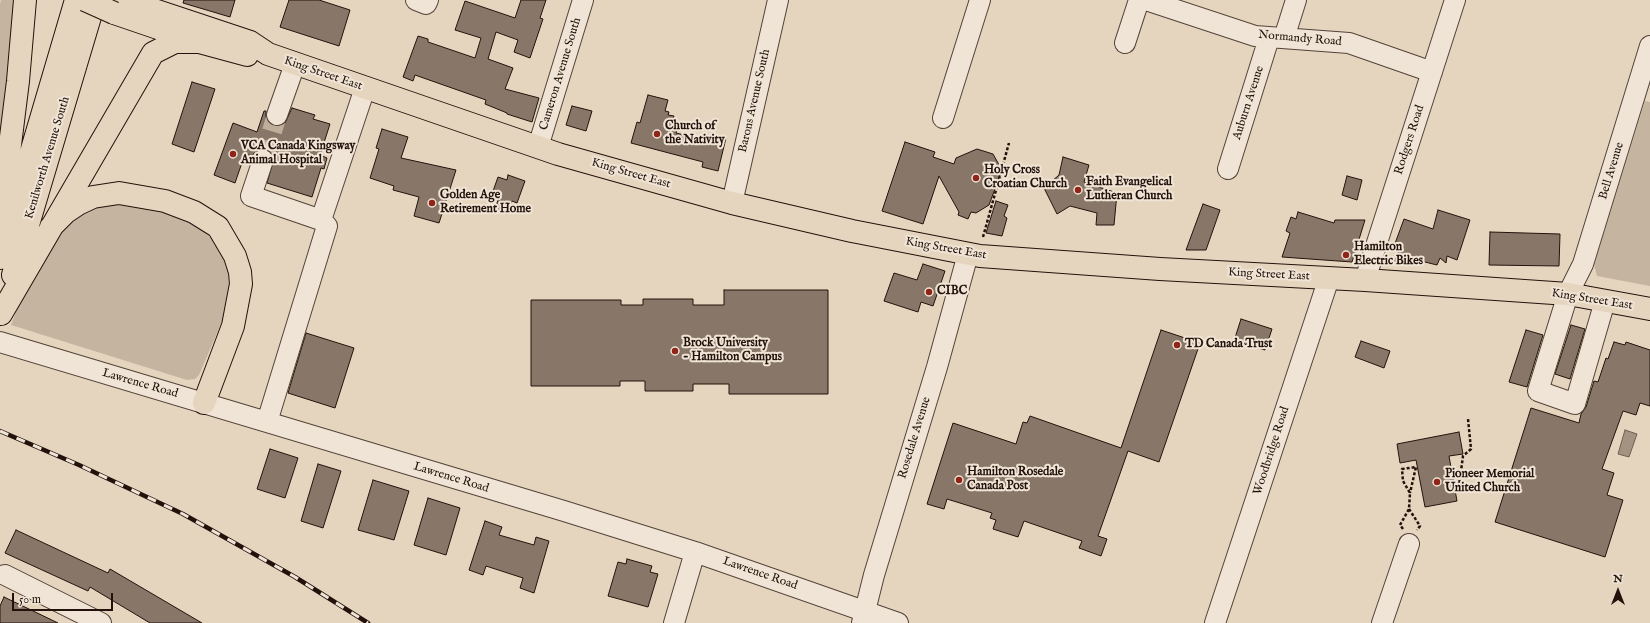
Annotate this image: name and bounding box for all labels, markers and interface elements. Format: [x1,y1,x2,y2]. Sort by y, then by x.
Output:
street label: Cameron Avenue South [537,16,585,132]
street label: Normandy Road [1258,28,1342,50]
street label: Barons Avenue South [736,48,774,154]
street label: King Street East [282,54,364,94]
street label: Auburn Avenue [1230,64,1268,142]
street label: Kenilworth Avenue South [23,95,73,221]
street label: Rodgers Road [1392,103,1428,177]
place label: Church of the Nativity [665,120,725,148]
marker: Church of the Nativity [652,129,662,139]
place label: VCA Canada Kingsway Animal Hospital [241,140,355,168]
street label: Bell Avenue [1596,141,1628,201]
marker: VCA Canada Kingsway Animal Hospital [228,149,238,159]
street label: King Street East [590,156,672,192]
place label: Holy Cross Croatian Church [984,164,1067,192]
marker: Holy Cross Croatian Church [971,173,981,183]
place label: Faith Evangelical Lutheran Church [1086,176,1172,204]
marker: Faith Evangelical Lutheran Church [1073,185,1083,195]
place label: Golden Age Retirement Home [440,189,531,217]
marker: Golden Age Retirement Home [427,198,437,208]
street label: King Street East [905,235,987,263]
place label: Hamilton Electric Bikes [1354,241,1423,269]
marker: Hamilton Electric Bikes [1341,250,1351,260]
street label: King Street East [1228,266,1310,284]
place label: CIBC [937,285,967,299]
street label: King Street East [1551,286,1633,314]
marker: CIBC [924,287,934,297]
place label: Brock University - Hamilton Campus [683,337,782,365]
place label: TD Canada Trust [1185,338,1272,352]
marker: TD Canada Trust [1172,340,1182,350]
marker: Brock University - Hamilton Campus [670,346,680,356]
street label: Lawrence Road [100,366,180,402]
street label: Rosedale Avenue [896,395,934,481]
street label: Woodbridge Road [1251,405,1293,497]
street label: Lawrence Road [412,460,490,496]
place label: Hamilton Rosedale Canada Post [967,466,1063,494]
place label: Pioneer Memorial United Church [1445,468,1534,496]
marker: Hamilton Rosedale Canada Post [954,475,964,485]
marker: Pioneer Memorial United Church [1432,477,1442,487]
street label: Lawrence Road [721,554,799,594]
north arrow [1598,571,1638,611]
text: N [1613,572,1623,586]
scale bar [14,585,115,611]
text: 50 m [19,592,41,607]

